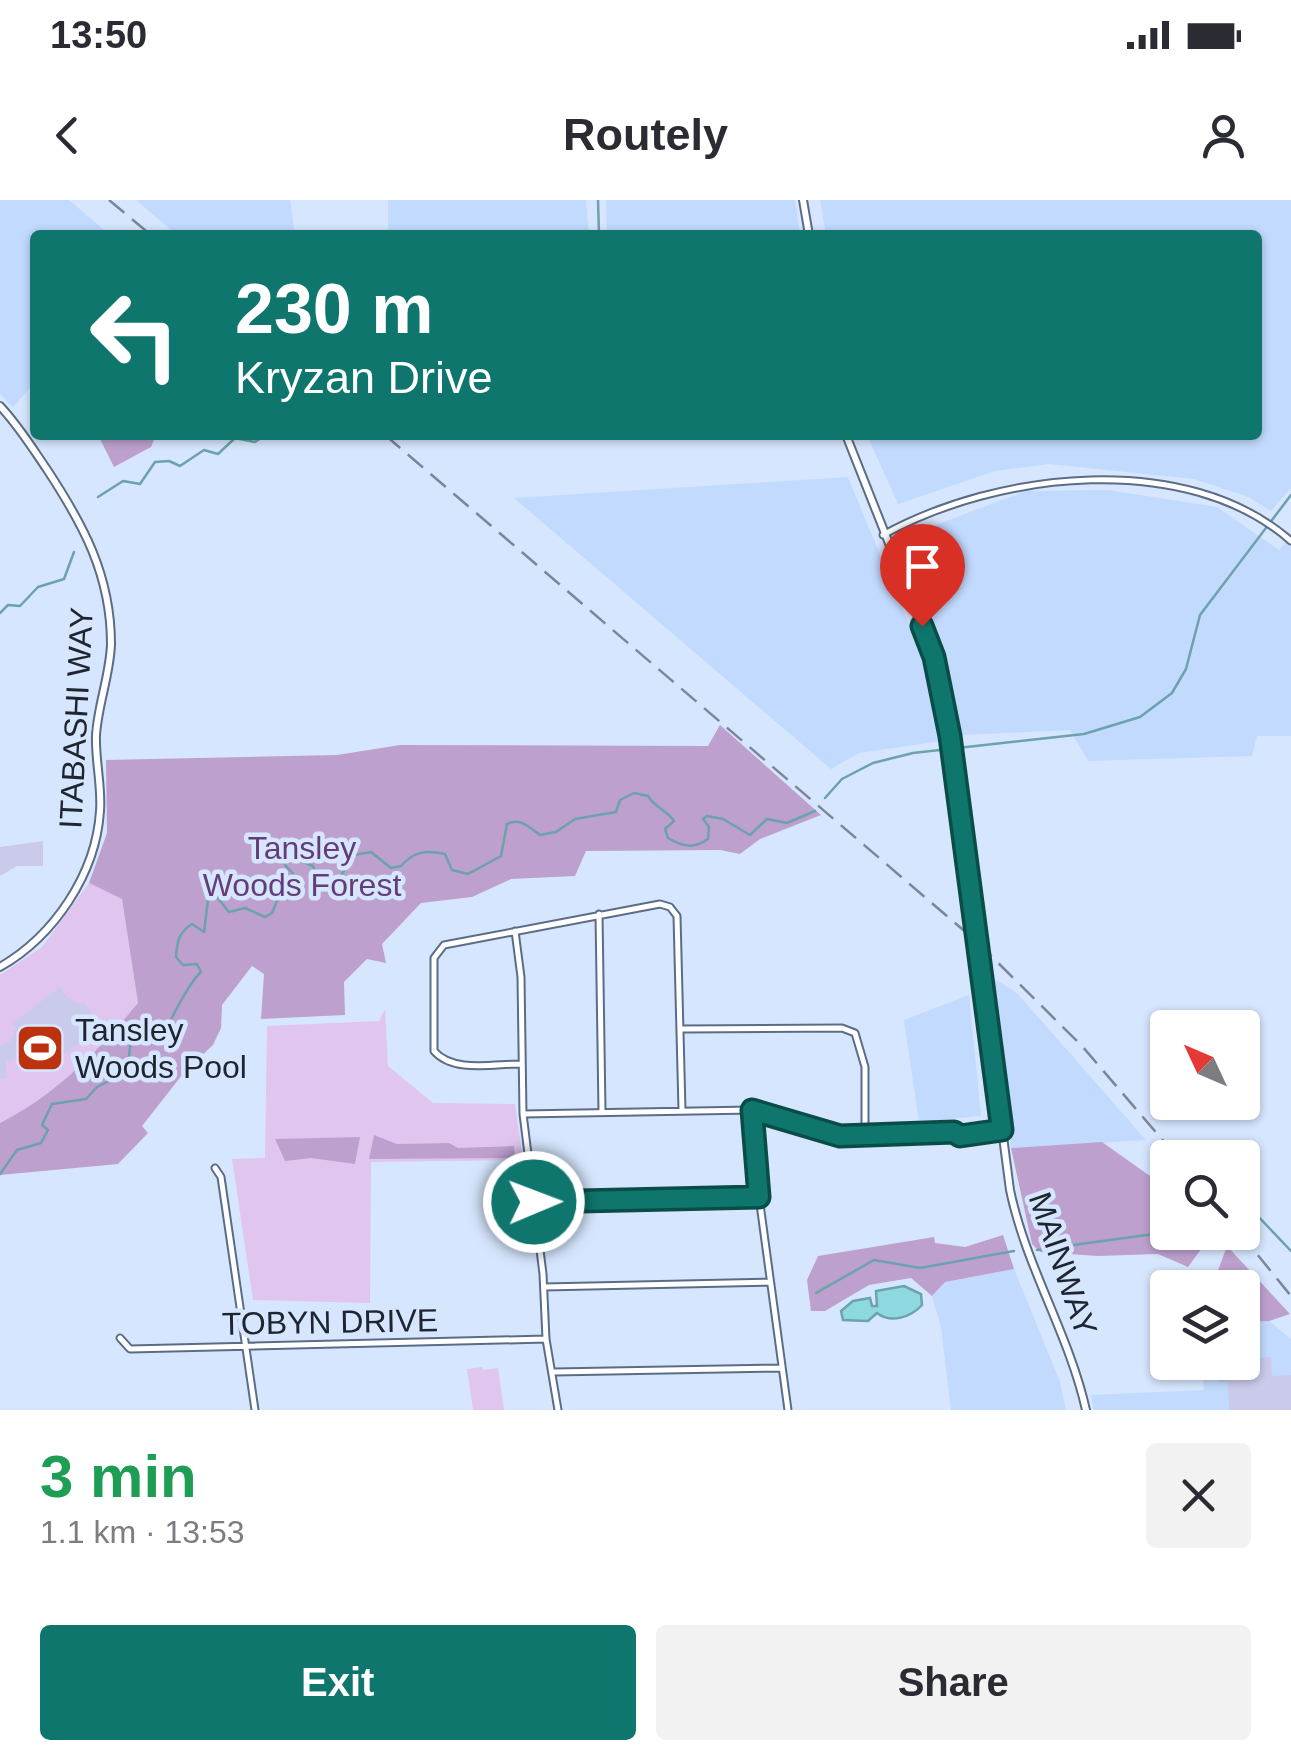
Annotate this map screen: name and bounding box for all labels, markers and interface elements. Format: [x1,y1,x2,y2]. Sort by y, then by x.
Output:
text: 13:50 [50,14,147,56]
icon: back [40,108,95,163]
icon: person [1196,108,1251,163]
text: Routely [563,109,728,160]
icon: left [70,270,200,400]
text: 230 m [235,270,433,348]
text: Kryzan Drive [235,352,493,403]
pin [880,524,965,627]
icon: arrive [895,539,950,594]
street label: ITABASHI WAY [52,606,100,830]
park label: Tansley Woods Forest [203,830,401,903]
north arrow [1150,1010,1260,1120]
map controls [1150,1010,1260,1380]
place label: Tansley Woods Pool [75,1012,247,1085]
sports icon: Tansley Woods Pool [14,1022,66,1074]
button: search [1150,1140,1260,1250]
position arrow [482,1150,586,1254]
street label: MAINWAY [1022,1188,1104,1340]
button: layers [1150,1270,1260,1380]
street label: TOBYN DRIVE [222,1302,438,1342]
text: 3 min [40,1443,197,1510]
button: close [1146,1443,1251,1548]
text: 1.1 km · 13:53 [40,1514,245,1550]
button: Exit [40,1625,636,1740]
button: Share [656,1625,1251,1740]

